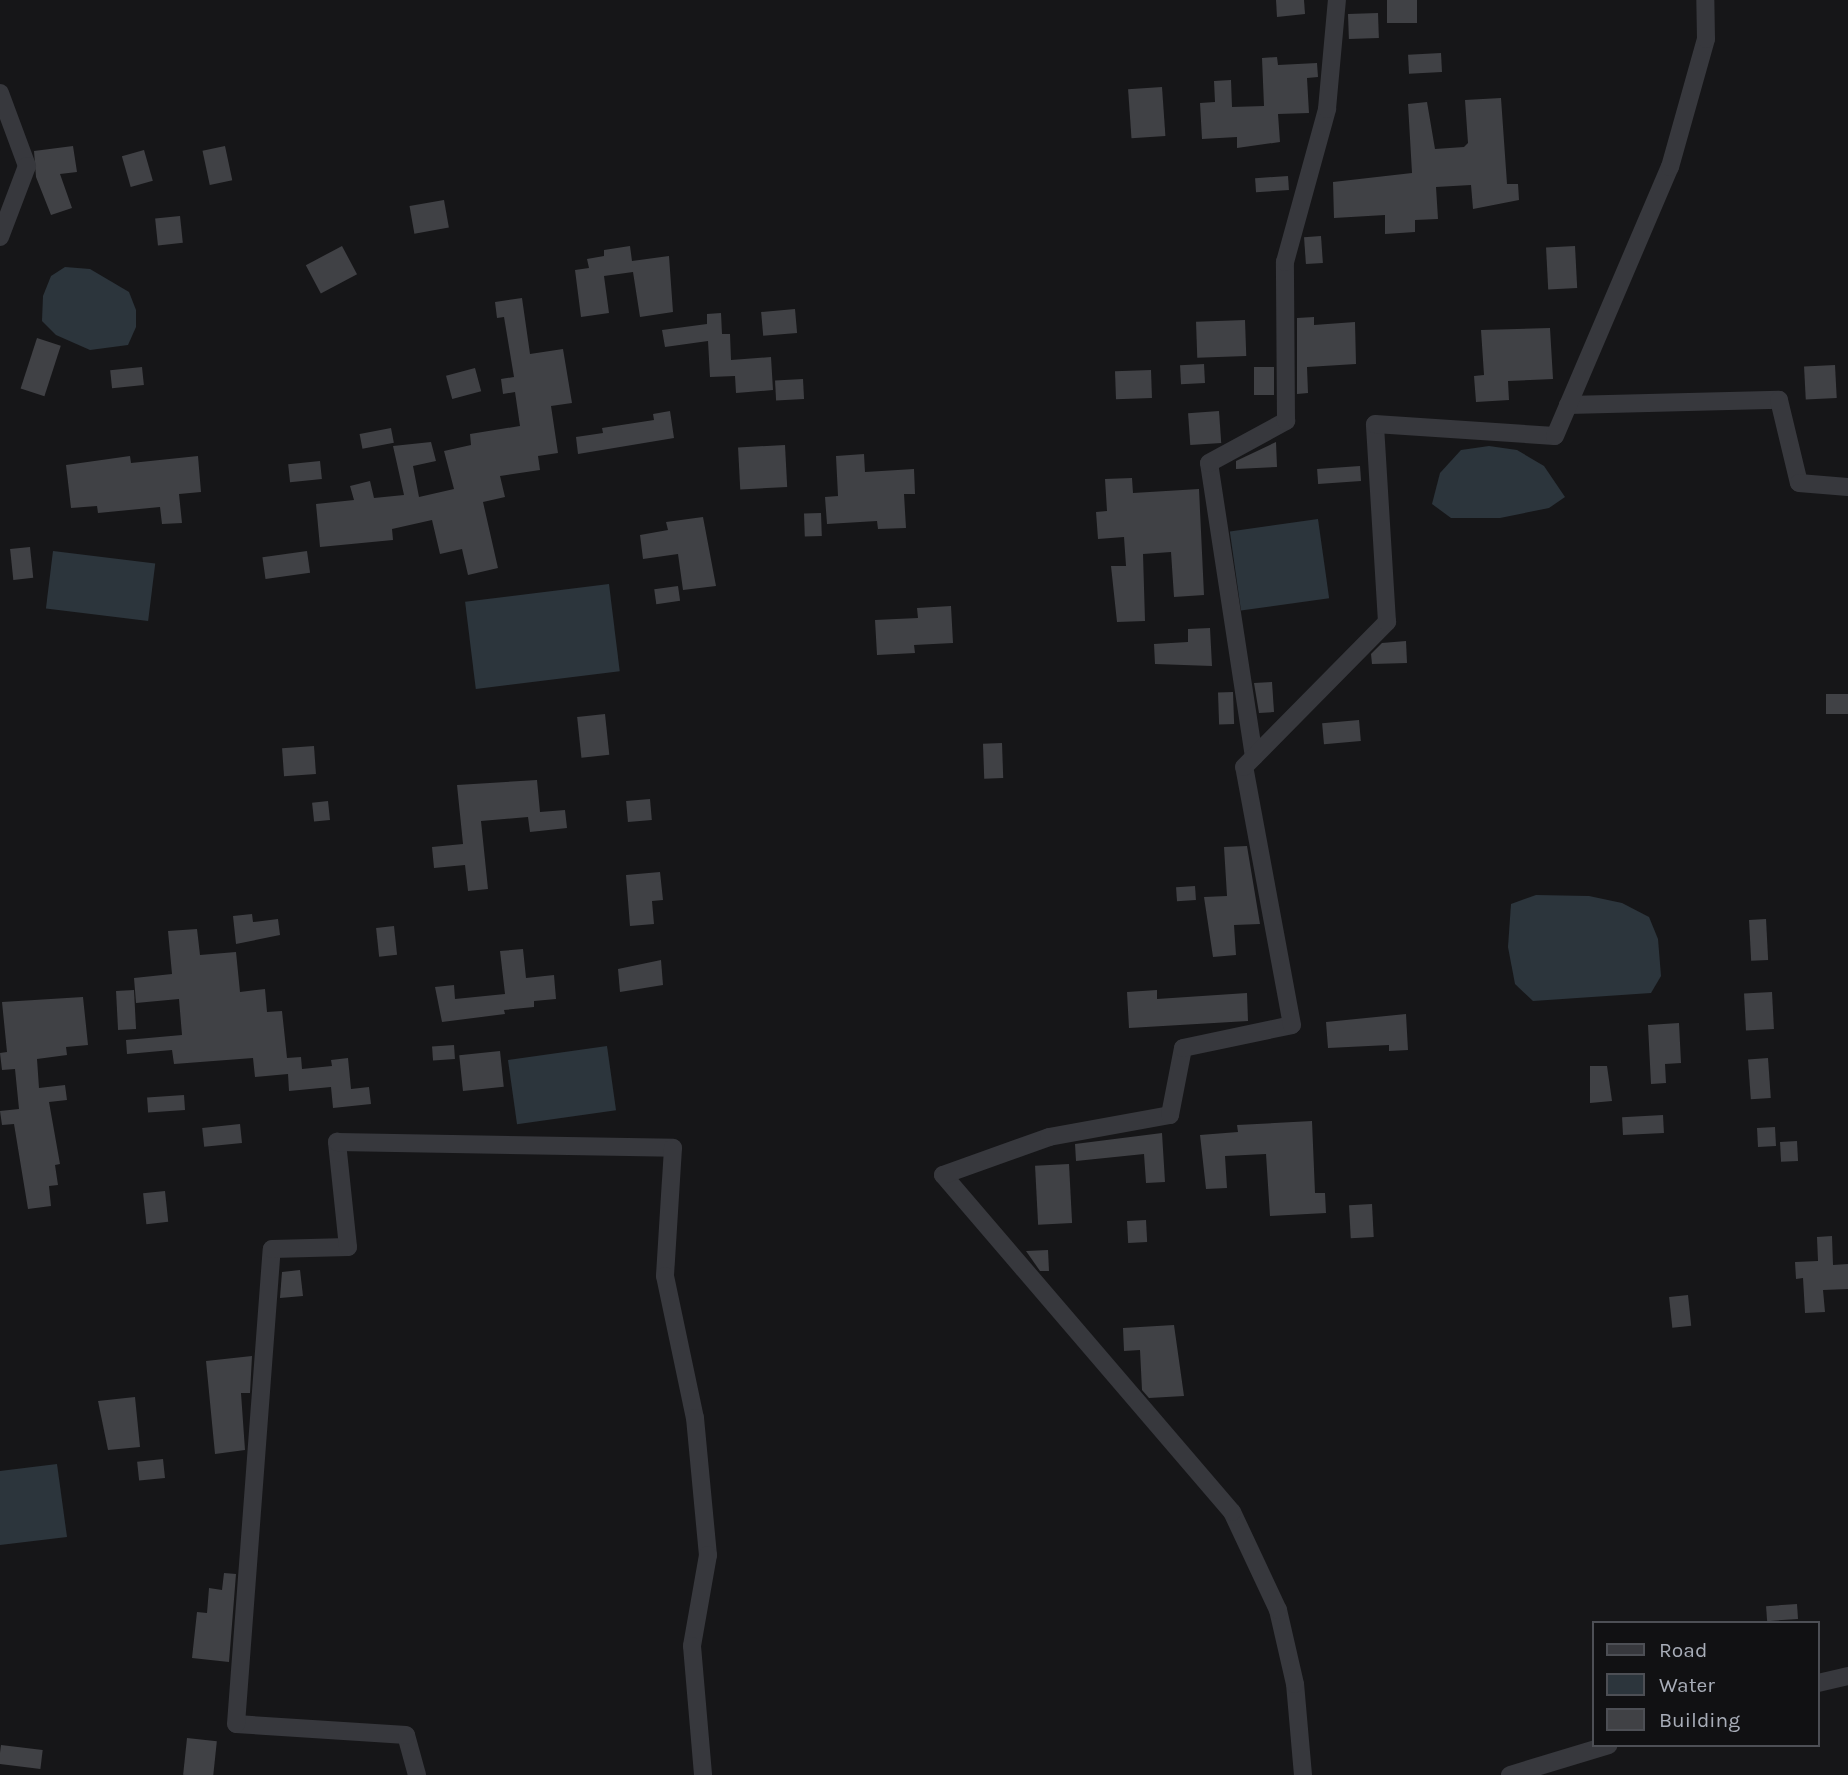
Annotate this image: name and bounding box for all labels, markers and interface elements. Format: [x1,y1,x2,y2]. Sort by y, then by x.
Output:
legend [1592,1621,1820,1747]
text: Road [1659,1638,1707,1662]
text: Water [1659,1673,1715,1697]
text: Building [1659,1708,1740,1732]

